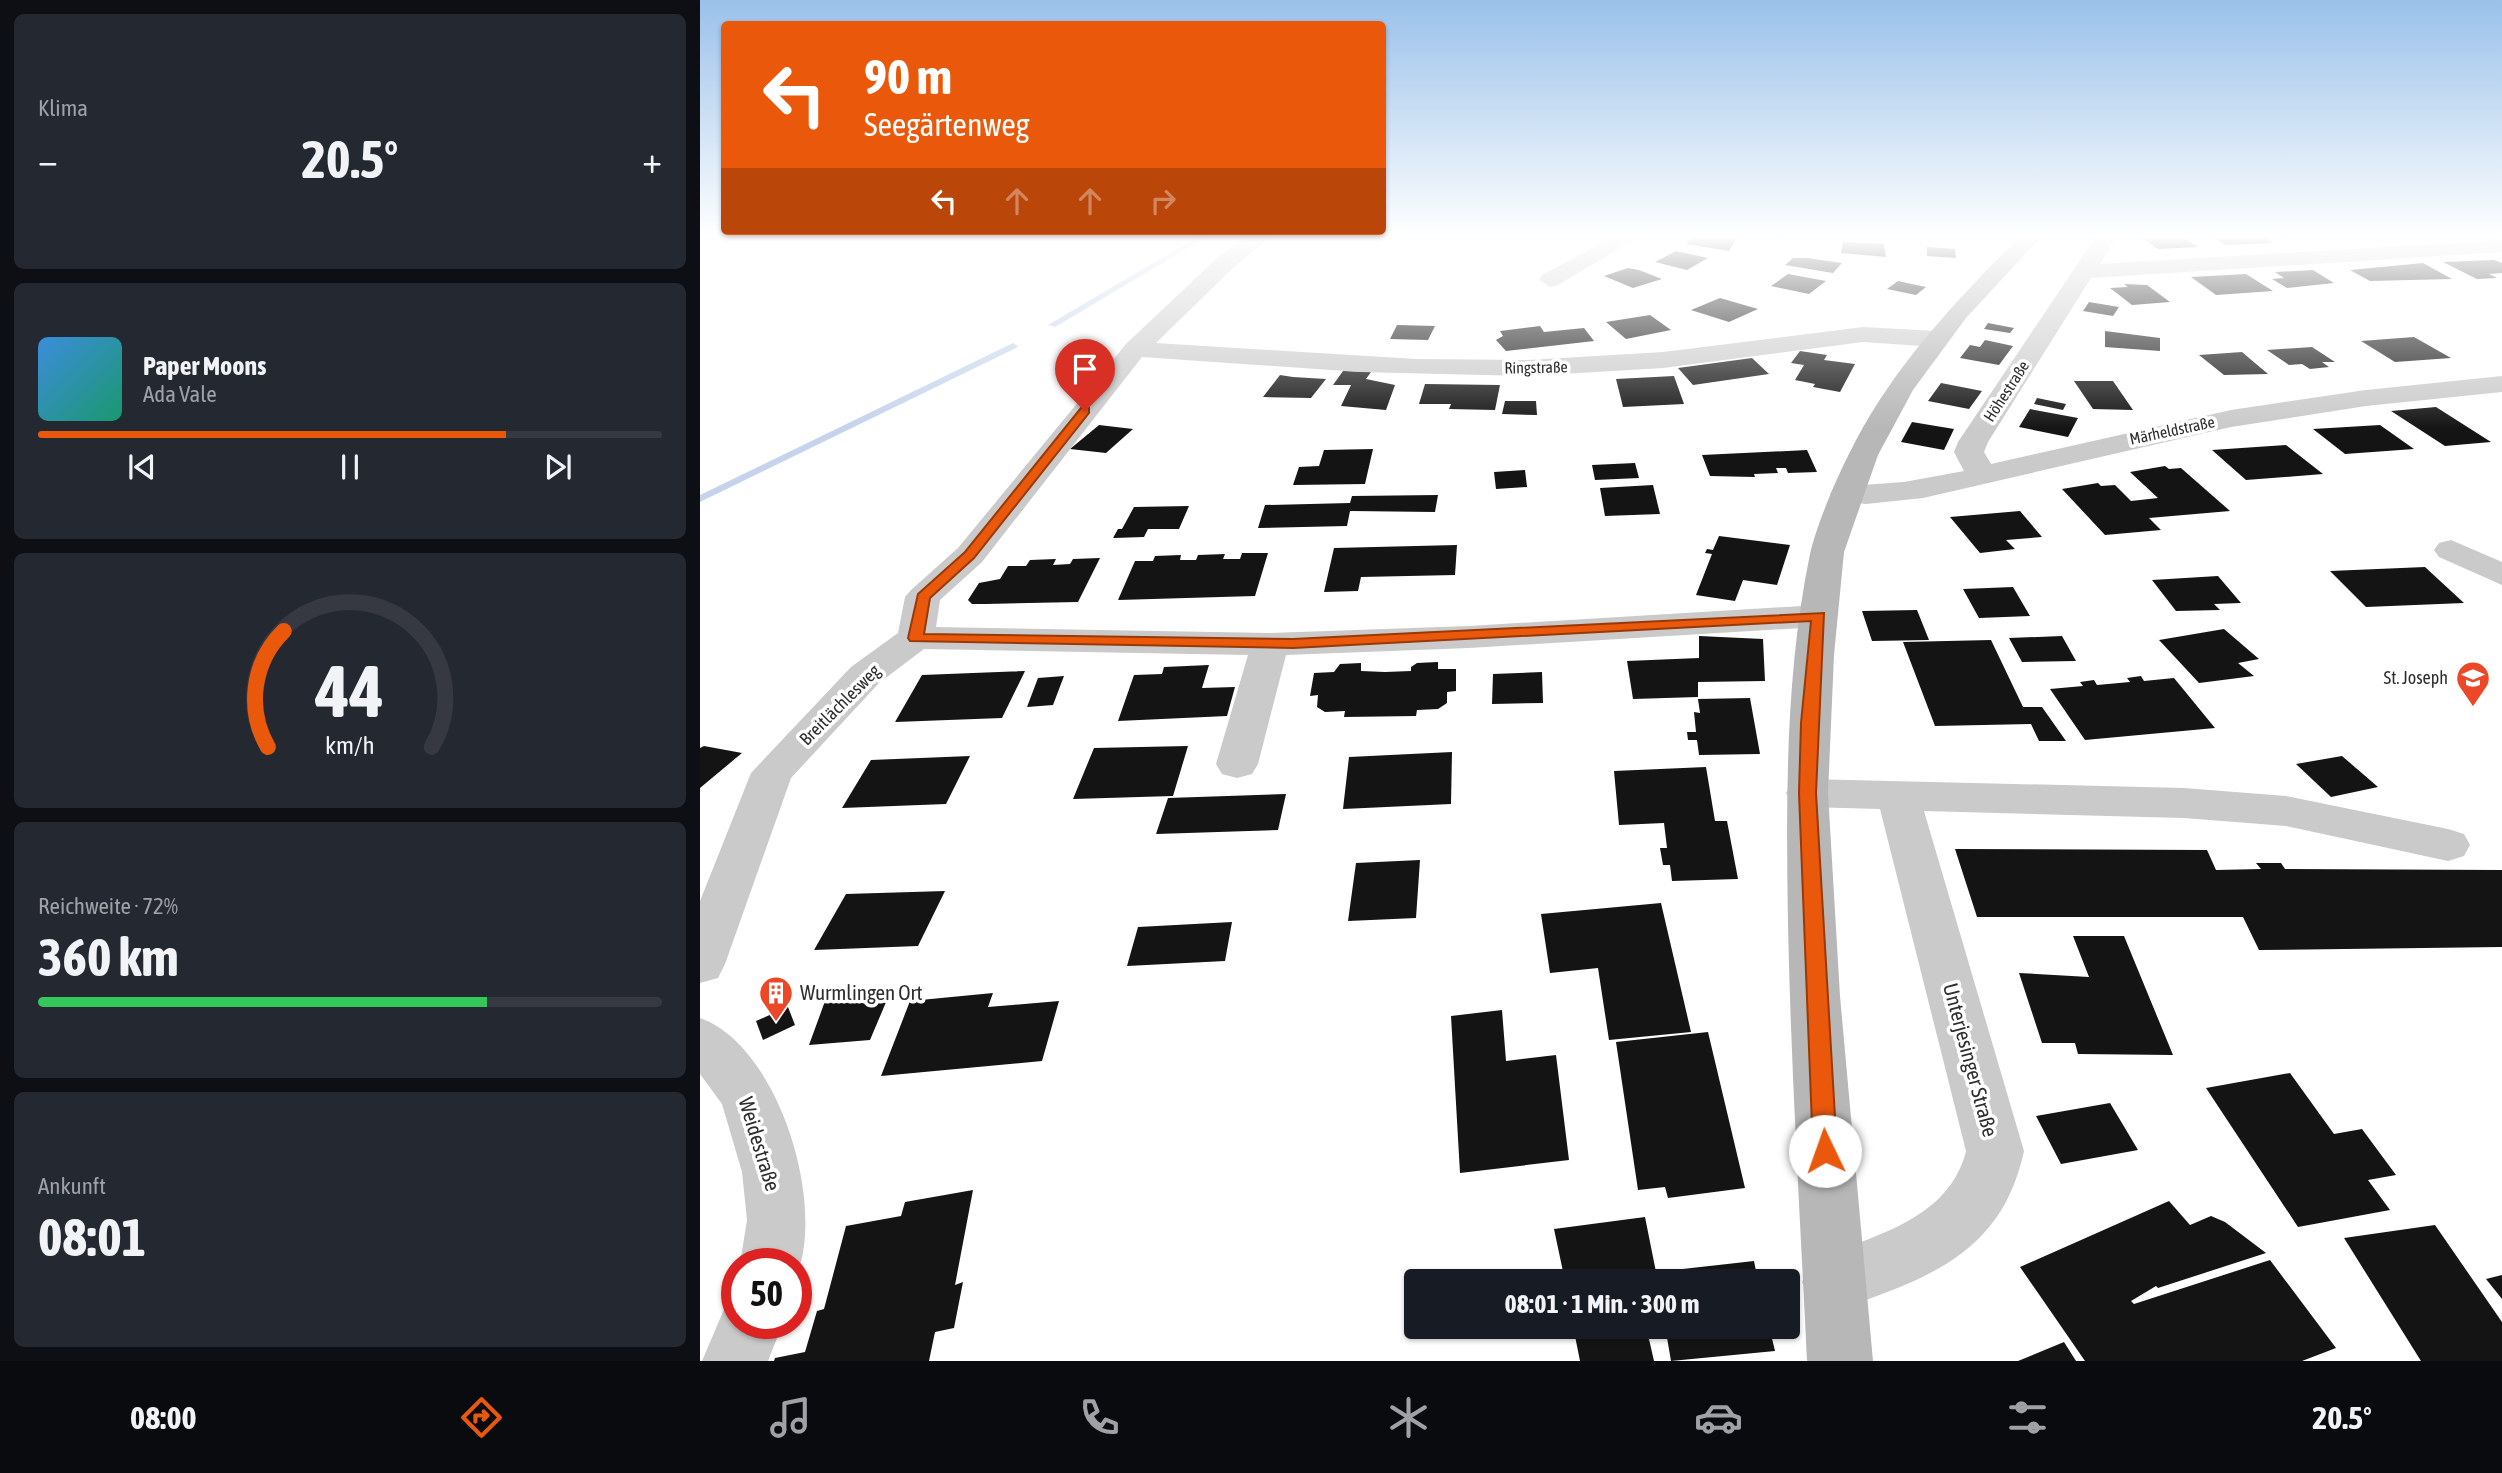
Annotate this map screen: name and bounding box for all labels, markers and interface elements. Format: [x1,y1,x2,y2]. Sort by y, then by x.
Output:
text: 90 m [864,48,952,104]
icon: left [749,49,840,140]
text: Klima [38,95,88,121]
text: Seegärtenweg [864,106,1029,143]
text: 20.5° [302,129,398,189]
text: − [38,138,58,181]
text: + [642,138,662,181]
icon: left [925,182,963,220]
icon: ahead [998,182,1036,220]
icon: ahead [1071,182,1109,220]
icon: right [1144,182,1182,220]
pin [1055,339,1115,411]
icon: arrive [1066,350,1104,388]
text: Paper Moons [143,351,266,381]
street label: Ringstraße [1504,357,1568,378]
street label: Höhestraße [1980,357,2032,425]
text: Ada Vale [143,381,217,407]
street label: Märheldstraße [2128,412,2216,448]
icon: previous [123,448,161,486]
icon: pause [331,448,369,486]
icon: next [539,448,577,486]
text: 44 [315,649,384,732]
school or university icon: St. Joseph [2454,659,2492,708]
street label: Breitlächlesweg [795,660,885,749]
place label: St. Joseph [2384,667,2448,688]
text: km/h [325,730,375,758]
text: Reichweite · 72% [38,893,178,919]
text: 360 km [38,927,179,987]
building icon: Wurmlingen Ort [757,974,795,1023]
place label: Wurmlingen Ort [800,980,922,1004]
street label: Unterjesinger Straße [1939,980,2003,1139]
street label: Weidestraße [734,1094,786,1194]
position arrow [1788,1114,1862,1188]
text: Ankunft [38,1173,106,1199]
text: 08:01 [38,1207,146,1267]
speed limit sign: 50 [721,1248,812,1339]
text: 08:01 · 1 Min. · 300 m [1505,1289,1699,1319]
icon: directions [457,1393,506,1442]
icon: music [766,1393,815,1442]
icon: phone [1075,1393,1124,1442]
icon: climate [1384,1393,1433,1442]
icon: car [1694,1393,1743,1442]
icon: filters [2003,1393,2052,1442]
text: 08:00 [130,1399,197,1436]
text: 20.5° [2312,1399,2372,1436]

